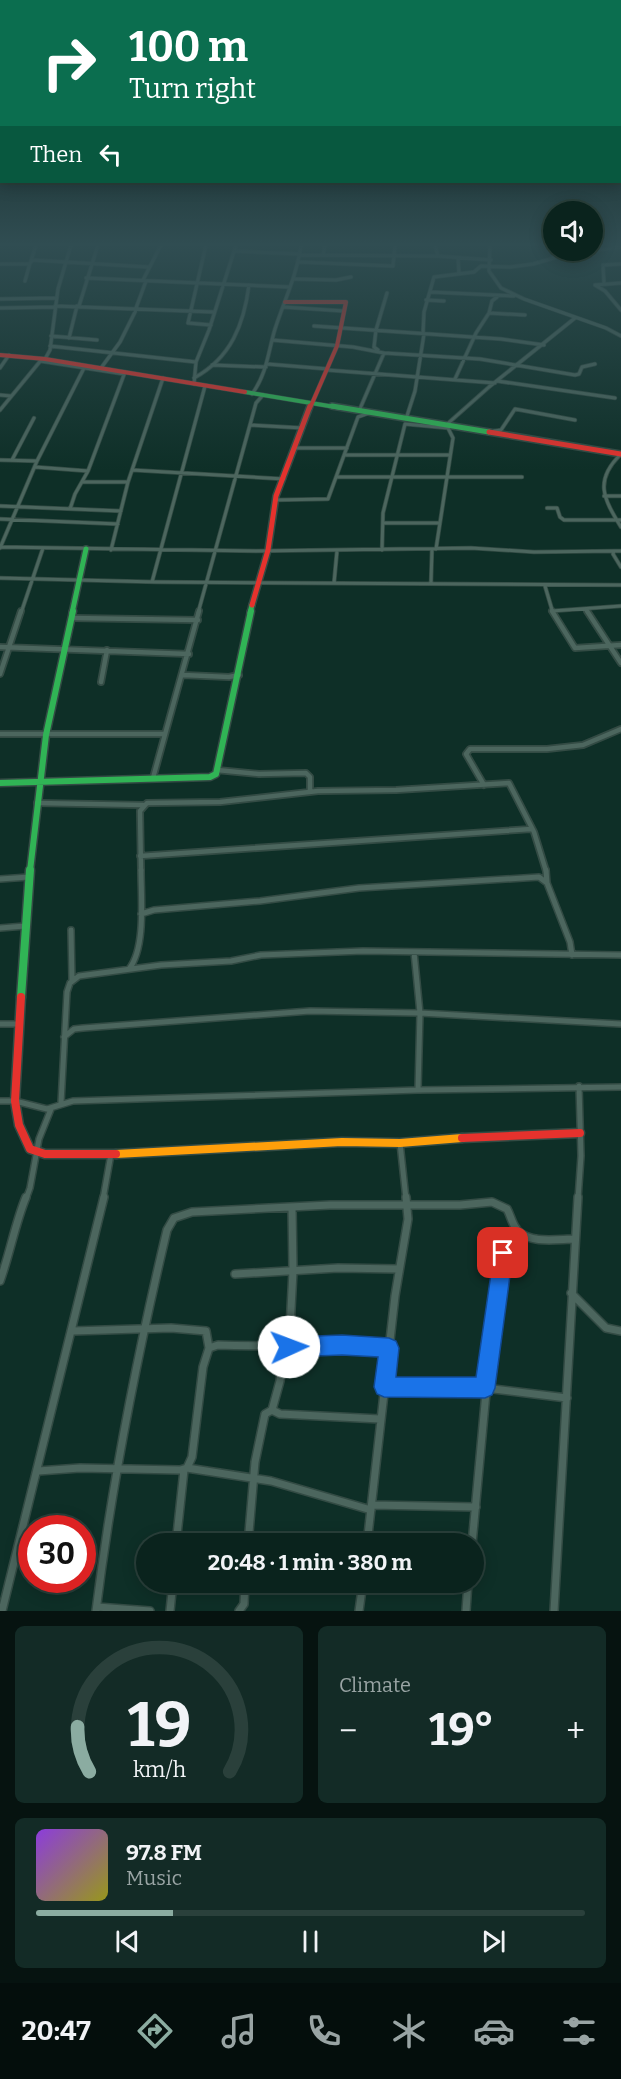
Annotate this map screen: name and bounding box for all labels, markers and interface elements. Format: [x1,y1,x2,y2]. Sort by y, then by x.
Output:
text: 100 m [129,22,248,72]
icon: right [30,24,108,102]
text: Turn right [129,73,256,105]
icon: left [94,138,127,171]
text: Then [30,141,82,168]
map controls [543,201,603,261]
button: sound [543,201,603,261]
pin [477,1227,528,1278]
icon: arrive [486,1236,519,1269]
position arrow [257,1315,321,1379]
speed limit sign: 30 [18,1515,96,1593]
text: 20:48 · 1 min · 380 m [208,1549,412,1576]
text: Climate [339,1673,411,1697]
text: 19 [127,1688,191,1763]
text: 19° [429,1703,494,1757]
text: − [339,1711,357,1751]
text: + [566,1711,585,1751]
text: km/h [132,1757,186,1783]
text: 97.8 FM [126,1839,202,1866]
text: Music [126,1866,182,1890]
icon: previous [111,1925,144,1958]
icon: pause [294,1925,327,1958]
icon: next [477,1925,510,1958]
icon: directions [134,2010,176,2052]
icon: music [218,2010,260,2052]
icon: phone [303,2010,345,2052]
icon: climate [388,2010,430,2052]
icon: car [473,2010,515,2052]
icon: filters [558,2010,600,2052]
text: 20:47 [21,2015,91,2047]

